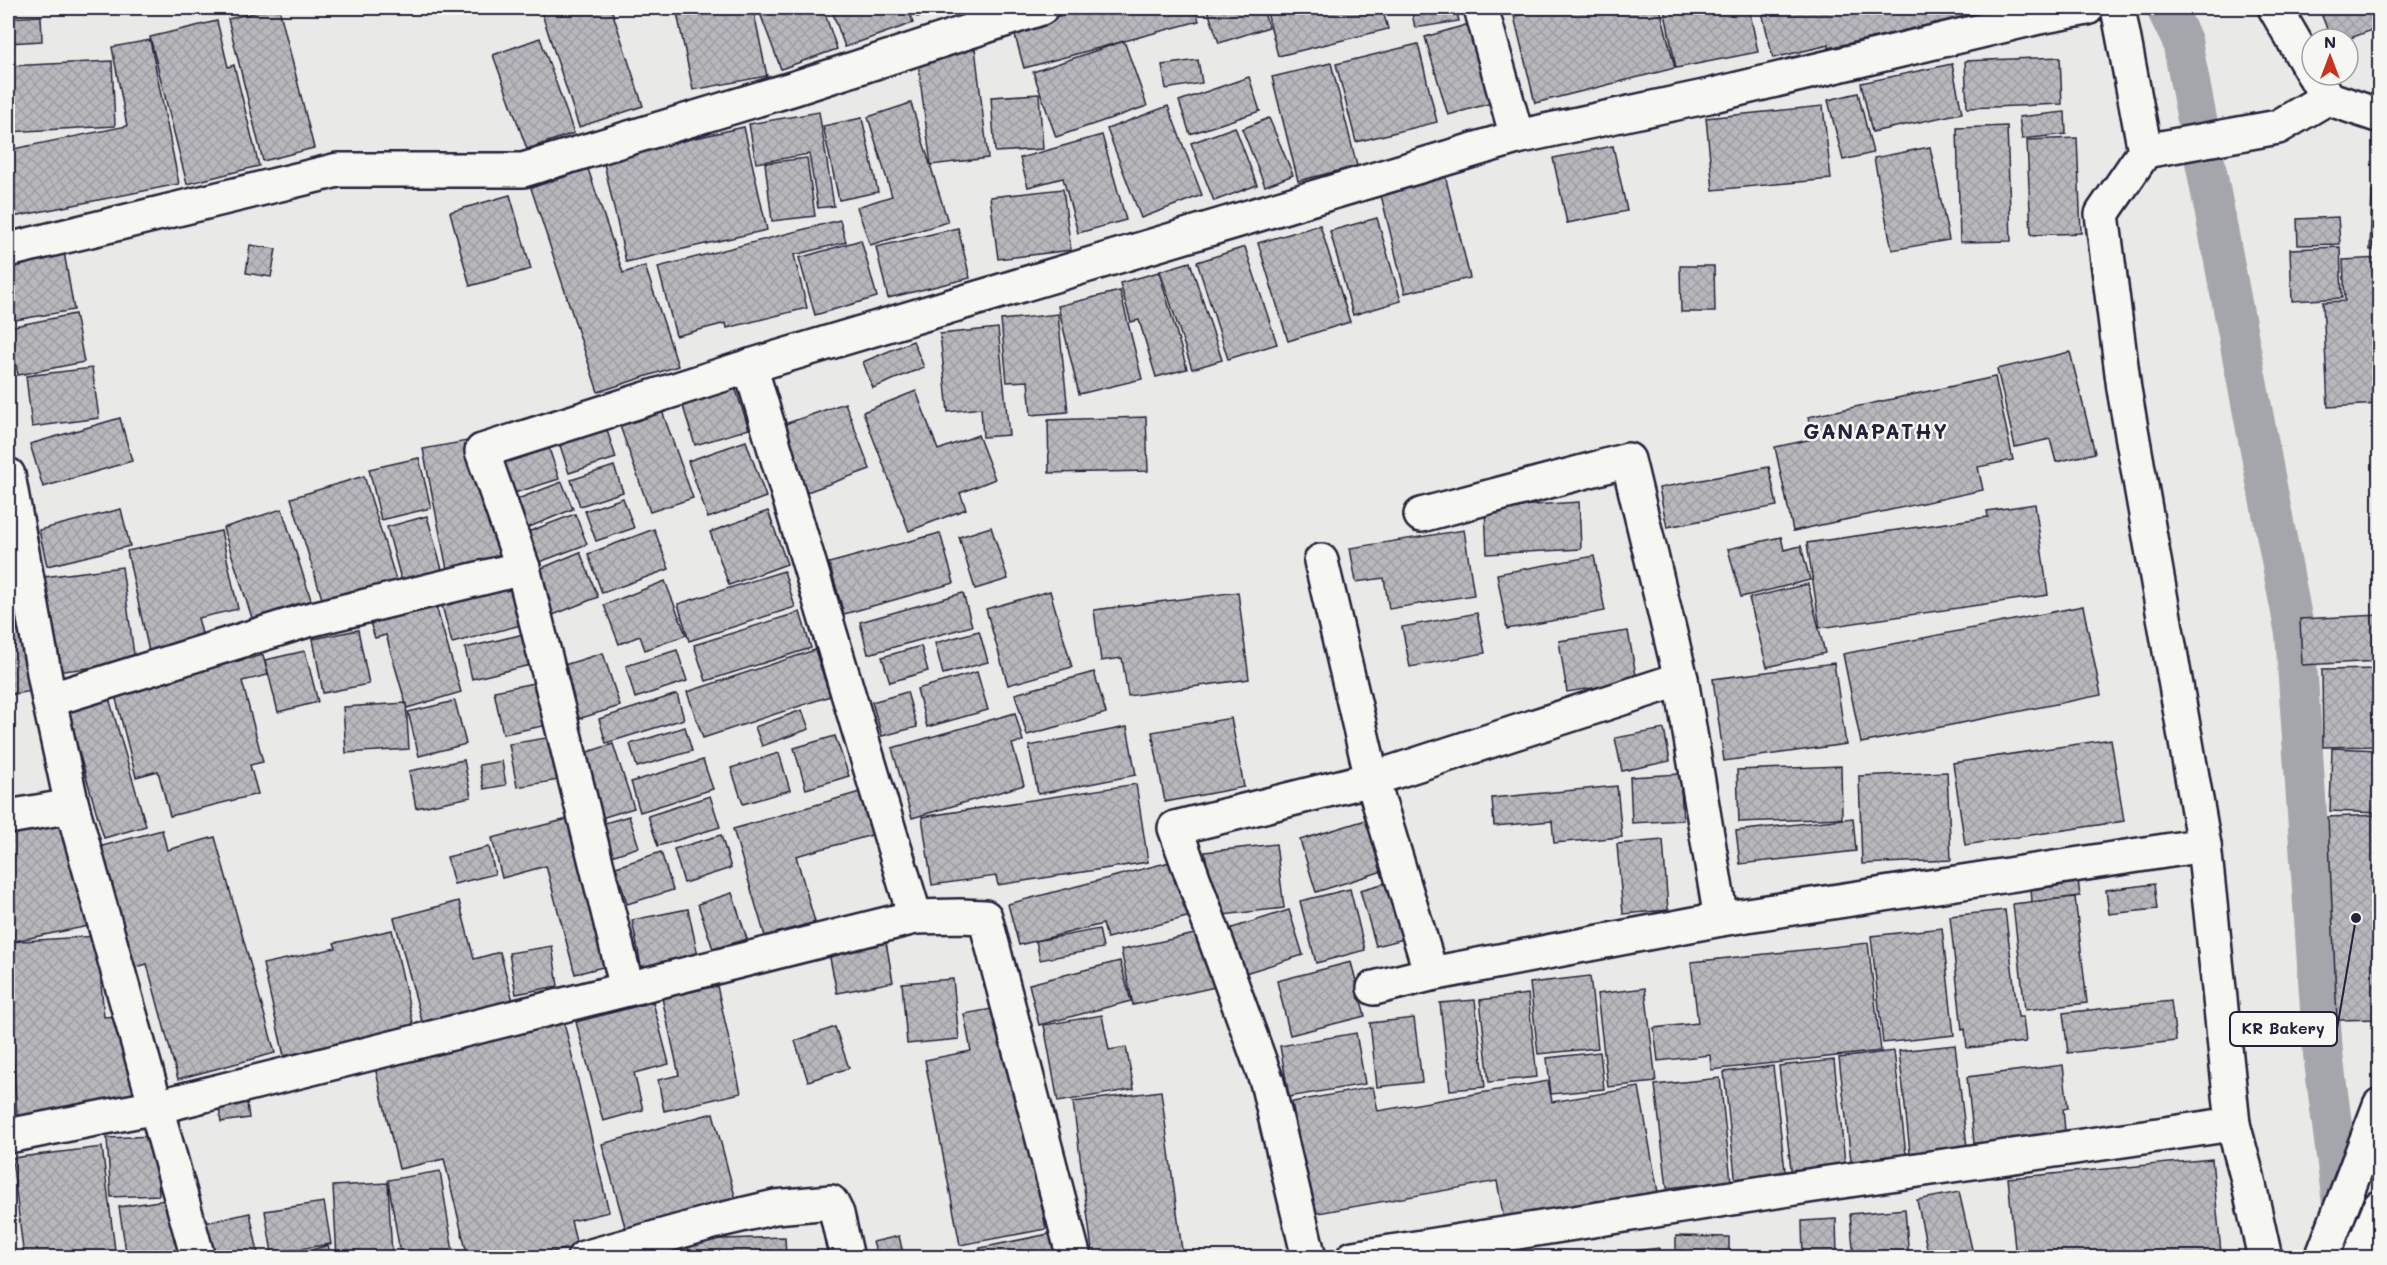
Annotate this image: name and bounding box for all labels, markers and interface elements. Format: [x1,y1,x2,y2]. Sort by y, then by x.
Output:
north arrow [2300,27,2360,87]
text: N [2324,31,2336,52]
district label: GANAPATHY [1803,417,1949,444]
callout: KR Bakery [2230,1012,2337,1046]
text: KR Bakery [2241,1017,2325,1038]

